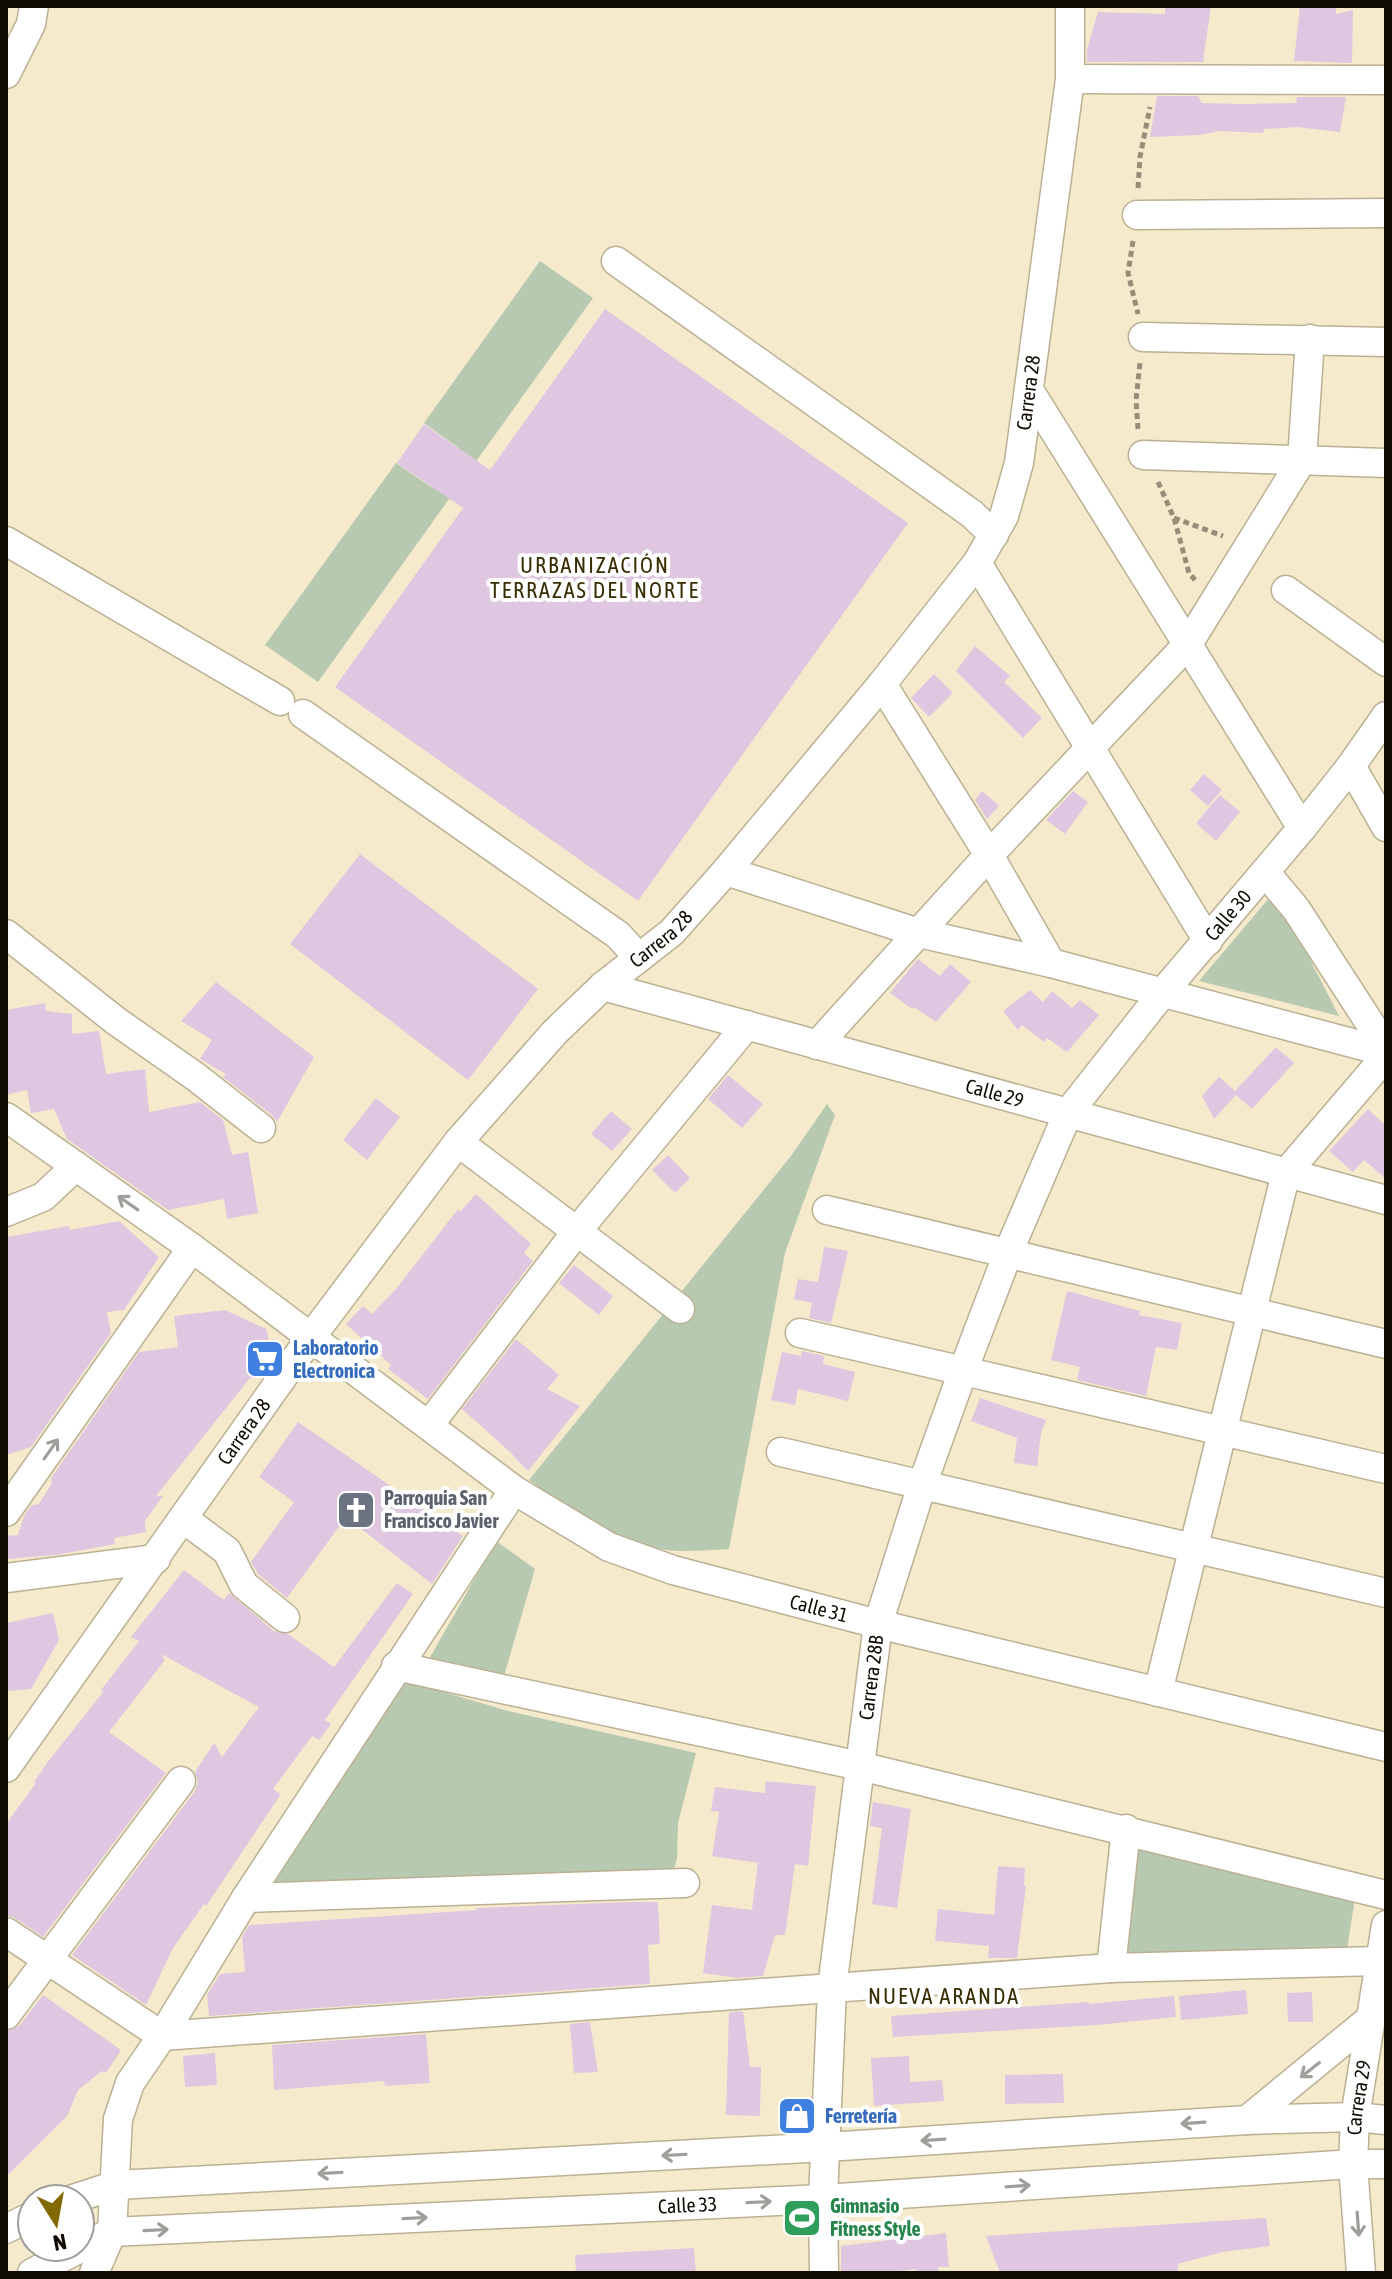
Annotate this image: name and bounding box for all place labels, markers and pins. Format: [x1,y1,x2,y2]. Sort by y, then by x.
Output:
place label: Laboratorio Electronica [293,1336,379,1382]
supermarket icon: Laboratorio Electronica [244,1338,286,1380]
place label: Parroquia San Francisco Javier [384,1486,499,1532]
church icon: Parroquia San Francisco Javier [335,1489,377,1531]
shop icon: Ferretería [776,2095,818,2137]
place label: Ferretería [825,2104,897,2127]
place label: Gimnasio Fitness Style [830,2194,921,2240]
sports icon: Gimnasio Fitness Style [781,2197,823,2239]

